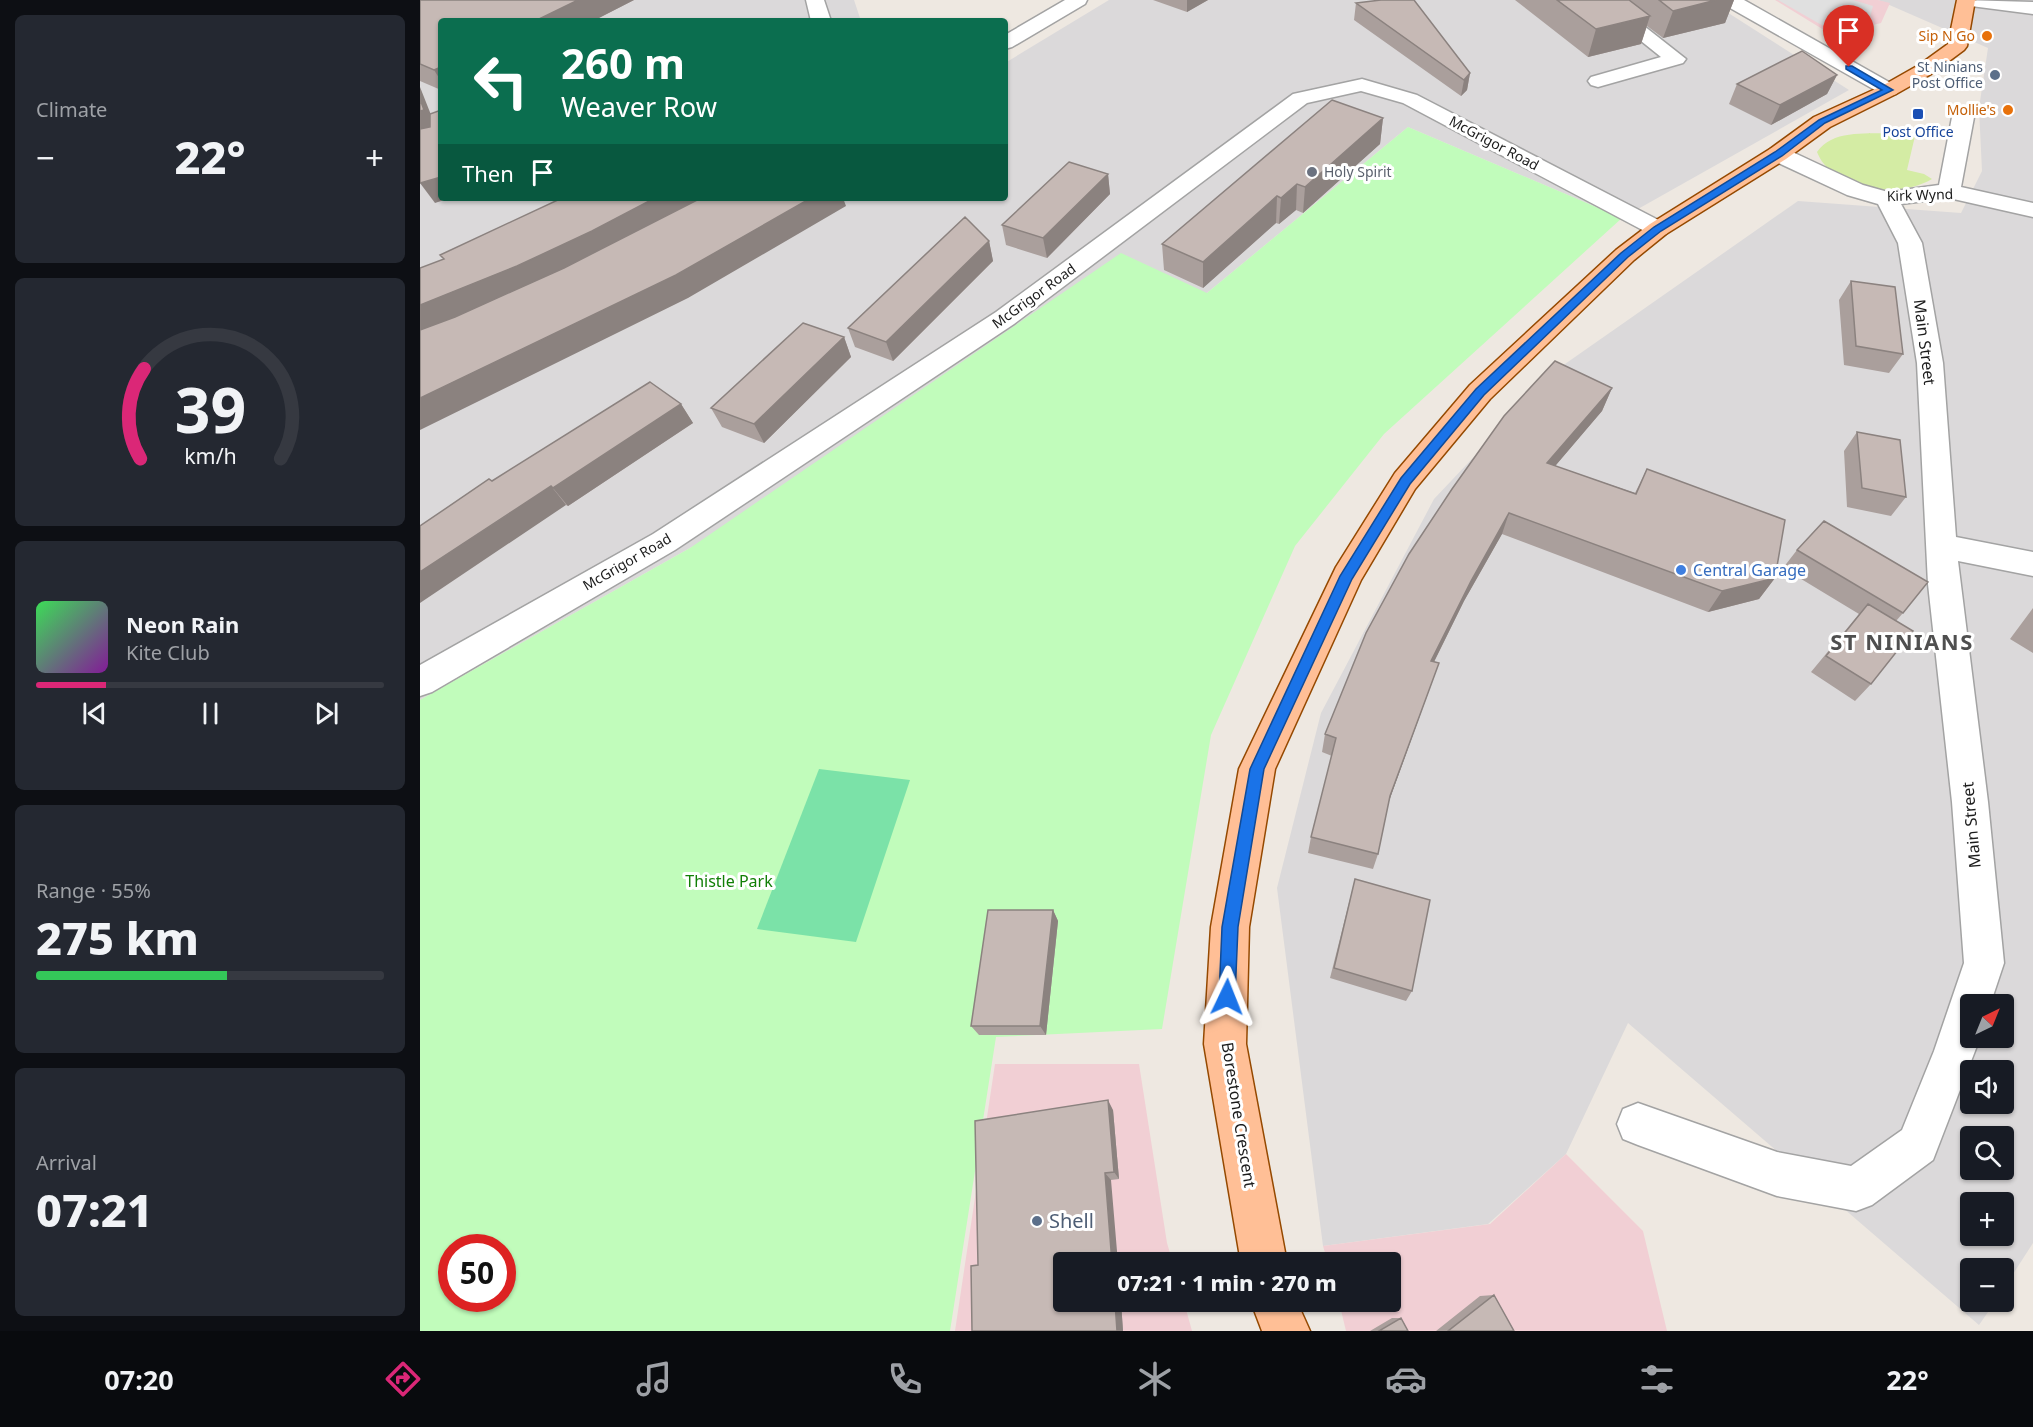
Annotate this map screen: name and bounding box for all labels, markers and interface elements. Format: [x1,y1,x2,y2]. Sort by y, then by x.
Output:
pin [1823,5,1874,67]
icon: arrive [1832,14,1865,47]
place label: Sip N Go [1919,26,1975,45]
marker: Sip N Go [1980,29,1994,43]
text: 260 m [561,34,685,91]
icon: left [462,42,540,120]
place label: St Ninians Post Office [1912,57,1983,92]
marker: St Ninians Post Office [1988,68,2002,82]
text: Weaver Row [561,88,717,125]
text: Climate [36,96,107,123]
place label: Mollie's [1947,100,1996,119]
marker: Mollie's [2001,103,2015,117]
marker: Post Office [1911,107,1925,121]
street label: McGrigor Road [1446,111,1542,174]
place label: Post Office [1882,122,1954,141]
text: 22° [174,126,246,187]
text: − [36,135,55,180]
text: + [365,135,384,180]
icon: arrive [526,156,559,189]
text: Then [462,158,514,188]
place label: Holy Spirit [1324,162,1392,181]
marker: Holy Spirit [1305,165,1319,179]
street label: Kirk Wynd [1886,184,1954,205]
street label: McGrigor Road [988,259,1079,332]
street label: Main Street [1909,298,1941,386]
text: 39 [174,366,246,451]
text: km/h [184,442,236,471]
street label: McGrigor Road [579,529,674,595]
place label: Central Garage [1693,559,1806,581]
marker: Central Garage [1674,563,1688,577]
text: Neon Rain [126,609,239,639]
district label: ST NINIANS [1830,626,1974,656]
text: Kite Club [126,639,210,666]
icon: previous [78,697,111,730]
icon: pause [194,697,227,730]
icon: next [310,697,343,730]
street label: Main Street [1956,781,1986,869]
park label: Thistle Park [685,870,773,892]
text: Range · 55% [36,877,151,904]
text: 275 km [36,907,199,968]
position arrow [1195,965,1259,1029]
north arrow [1960,994,2014,1048]
map controls [1960,994,2014,1312]
street label: Borestone Crescent [1217,1041,1261,1190]
button: sound [1960,1060,2014,1114]
button: search [1960,1126,2014,1180]
text: Arrival [36,1149,97,1176]
text: 07:21 [36,1179,153,1240]
button: + [1960,1192,2014,1246]
place label: Shell [1049,1207,1094,1234]
marker: Shell [1030,1214,1044,1228]
speed limit sign: 50 [438,1234,516,1312]
button: − [1960,1258,2014,1312]
text: 07:21 · 1 min · 270 m [1117,1267,1337,1297]
icon: directions [382,1358,424,1400]
icon: music [633,1358,675,1400]
icon: phone [884,1358,926,1400]
icon: climate [1134,1358,1176,1400]
icon: car [1385,1358,1427,1400]
icon: filters [1636,1358,1678,1400]
text: 07:20 [104,1361,174,1398]
text: 22° [1886,1361,1929,1398]

